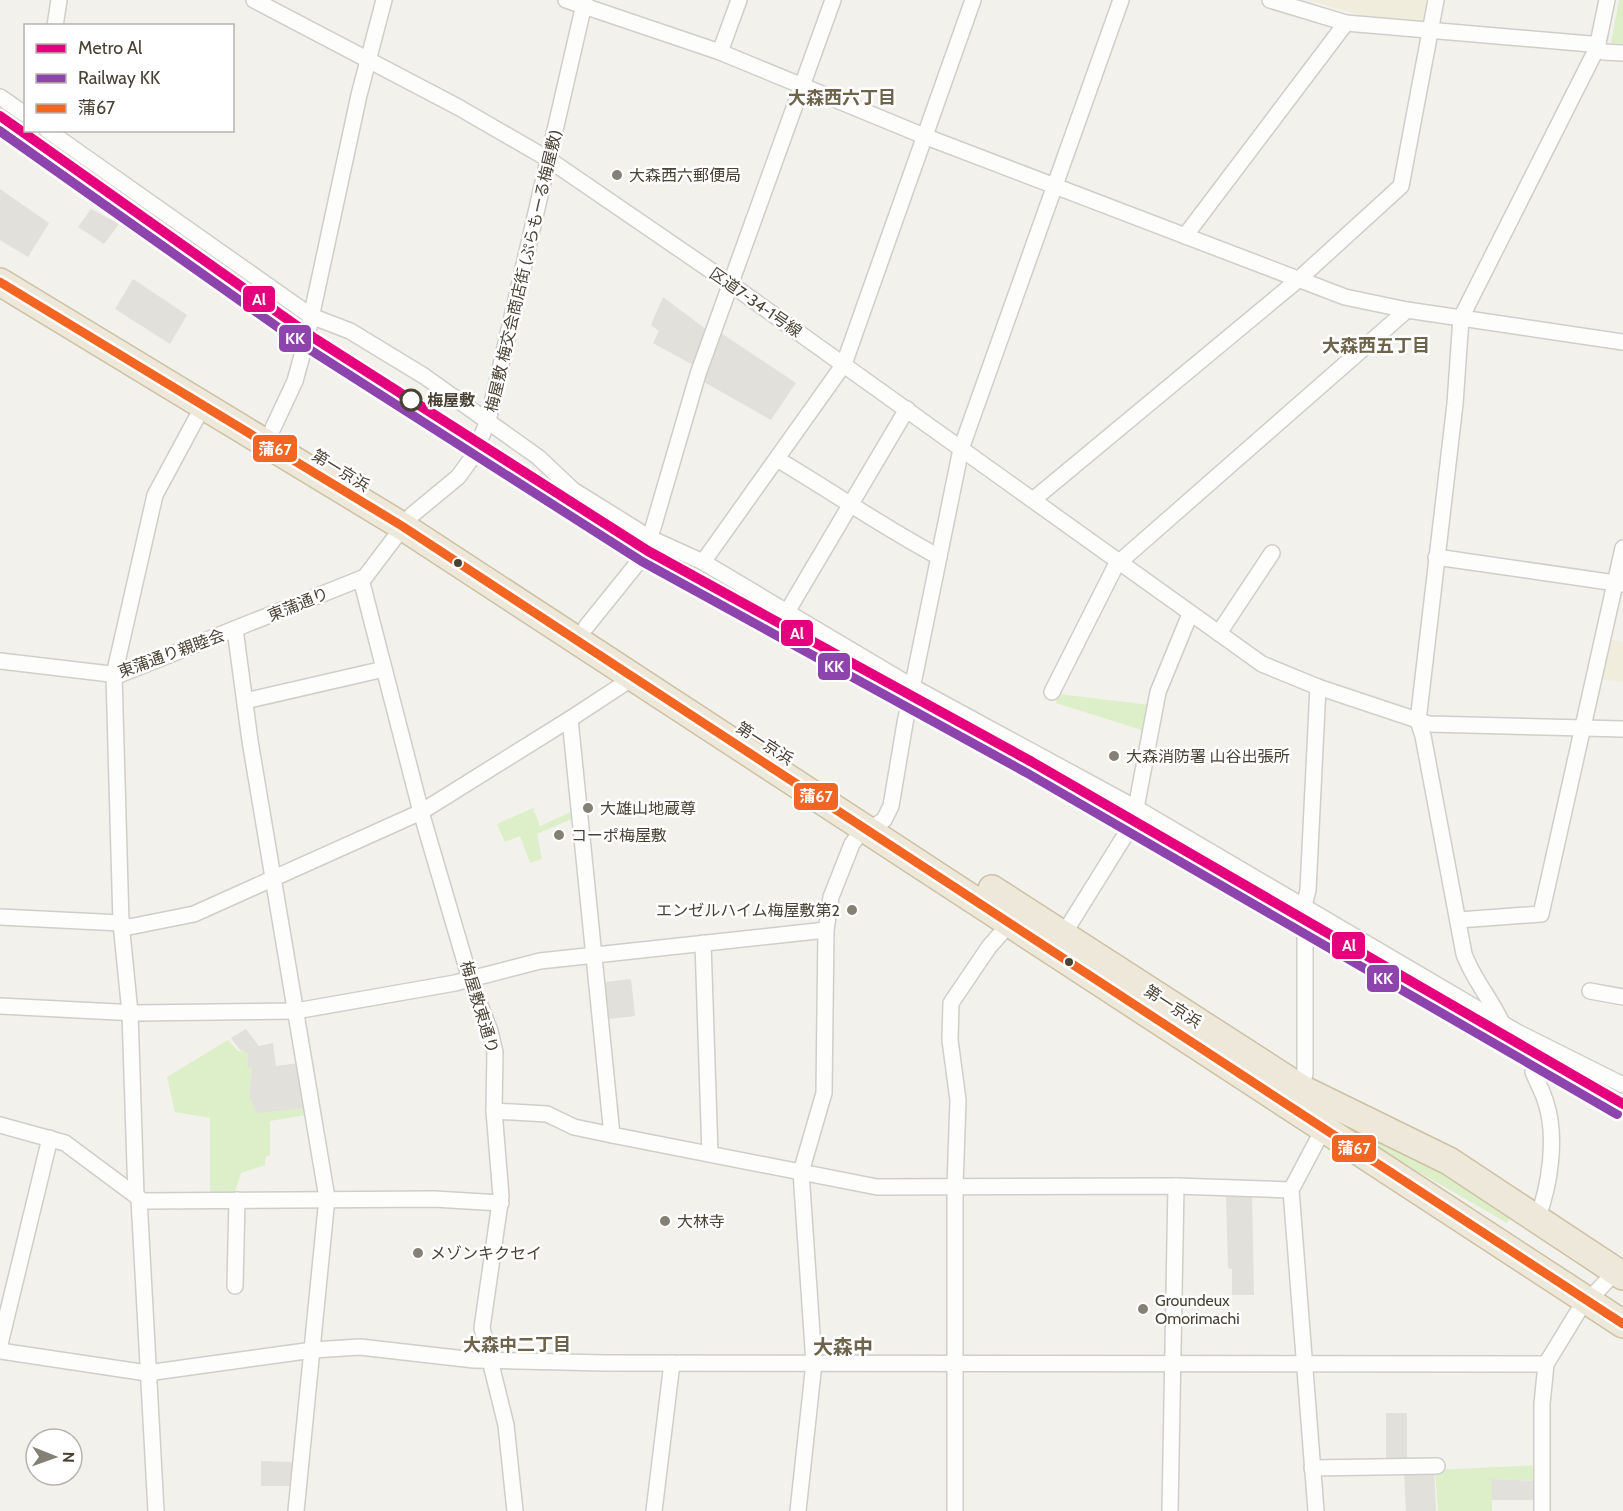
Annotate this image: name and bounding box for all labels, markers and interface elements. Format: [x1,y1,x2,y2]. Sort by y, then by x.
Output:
legend [24,24,234,132]
text: Metro Al [78,37,143,59]
text: Railway KK [78,67,161,89]
district label: 大森西六丁目 [788,87,896,109]
text: 蒲67 [78,97,115,119]
street label: 梅屋敷 梅交会商店街 (ぷらもーる梅屋敷) [482,128,565,414]
place label: 大森西六郵便局 [629,166,741,185]
marker: 大森西六郵便局 [610,168,624,182]
street label: 区道7-34-1号線 [706,264,805,341]
line badge: Al [242,285,276,313]
text: Al [252,290,266,309]
line badge: KK [278,324,312,353]
text: KK [285,329,305,348]
district label: 大森西五丁目 [1322,335,1430,357]
marker: 梅屋敷 [400,389,422,411]
place label: 梅屋敷 [427,391,475,410]
line badge: 蒲67 [252,434,298,463]
text: 蒲67 [258,440,292,459]
street label: 第一京浜 [309,445,373,495]
unlabelled marker [452,557,464,569]
street label: 東蒲通り [265,584,331,625]
line badge: Al [780,619,814,647]
text: Al [790,624,804,643]
street label: 東蒲通り親睦会 [115,625,227,682]
line badge: KK [817,652,851,681]
text: KK [824,657,844,676]
street label: 第一京浜 [733,718,797,769]
place label: 大森消防署 山谷出張所 [1126,747,1290,766]
marker: 大森消防署 山谷出張所 [1107,749,1121,763]
line badge: 蒲67 [793,782,839,811]
text: 蒲67 [799,787,833,806]
place label: 大雄山地蔵尊 [600,799,696,818]
marker: 大雄山地蔵尊 [581,801,595,815]
place label: コーポ梅屋敷 [571,826,667,845]
marker: コーポ梅屋敷 [552,828,566,842]
place label: エンゼルハイム梅屋敷第2 [656,901,840,920]
marker: エンゼルハイム梅屋敷第2 [845,903,859,917]
line badge: Al [1331,931,1366,960]
text: Al [1342,936,1356,955]
unlabelled marker [1063,956,1075,968]
street label: 梅屋敷東通り [456,958,503,1056]
line badge: KK [1366,964,1400,993]
text: KK [1373,969,1393,988]
street label: 第一京浜 [1141,981,1205,1032]
line badge: 蒲67 [1331,1134,1377,1163]
text: 蒲67 [1337,1139,1371,1158]
place label: 大林寺 [677,1212,725,1231]
marker: 大林寺 [658,1214,672,1228]
place label: メゾンキクセイ [430,1244,542,1263]
marker: メゾンキクセイ [411,1246,425,1260]
place label: Groundeux Omorimachi [1155,1291,1240,1328]
marker: Groundeux Omorimachi [1136,1302,1150,1316]
district label: 大森中二丁目 [463,1334,571,1356]
district label: 大森中 [813,1335,873,1359]
north arrow [24,1427,84,1487]
text: N [59,1451,78,1463]

